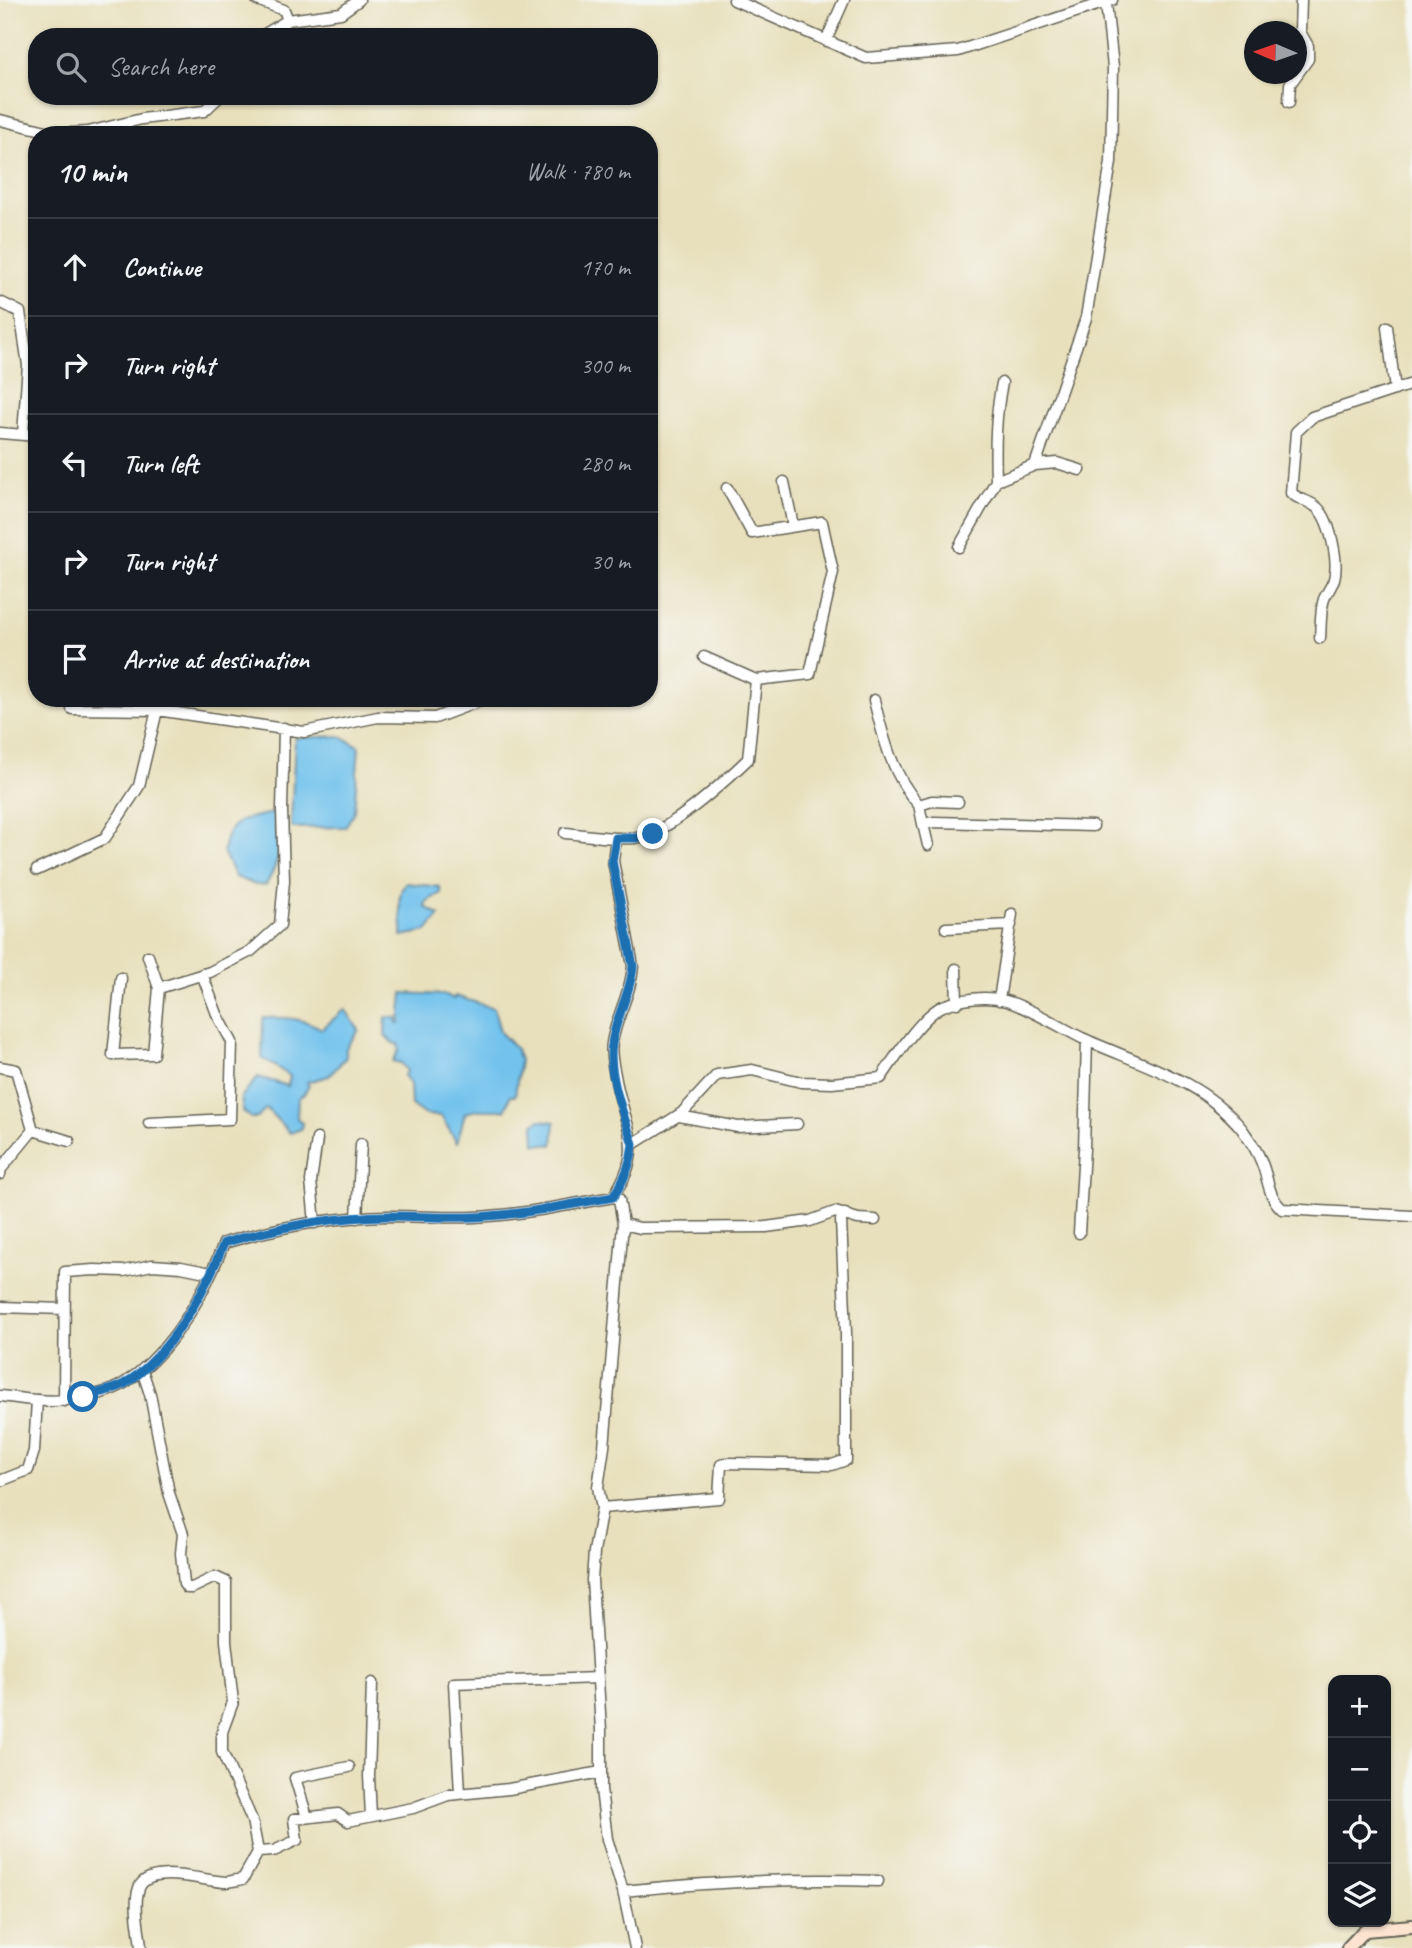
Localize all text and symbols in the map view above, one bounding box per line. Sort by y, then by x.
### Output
north arrow [1244,21,1307,84]
search box [28,28,658,105]
icon: search [52,48,90,86]
text: Search here [108,50,214,83]
text: 10 min [56,153,127,191]
text: Walk · 780 m [526,157,630,186]
icon: ahead [56,248,94,286]
text: Continue [123,251,201,284]
text: 170 m [581,253,630,282]
icon: right [56,346,94,384]
text: Turn right [123,349,214,382]
text: 300 m [581,351,630,380]
icon: left [56,444,94,482]
text: Turn left [123,447,198,480]
text: 280 m [581,449,630,478]
icon: right [56,542,94,580]
text: Turn right [123,545,214,578]
text: 30 m [591,547,630,576]
icon: arrive [56,640,94,678]
text: Arrive at destination [123,643,309,676]
route end [637,818,668,849]
route start [67,1381,98,1412]
map controls [1328,1675,1391,1927]
button: + [1328,1675,1391,1738]
button: − [1328,1738,1391,1801]
button: locate [1328,1801,1391,1864]
button: layers [1328,1864,1391,1927]

